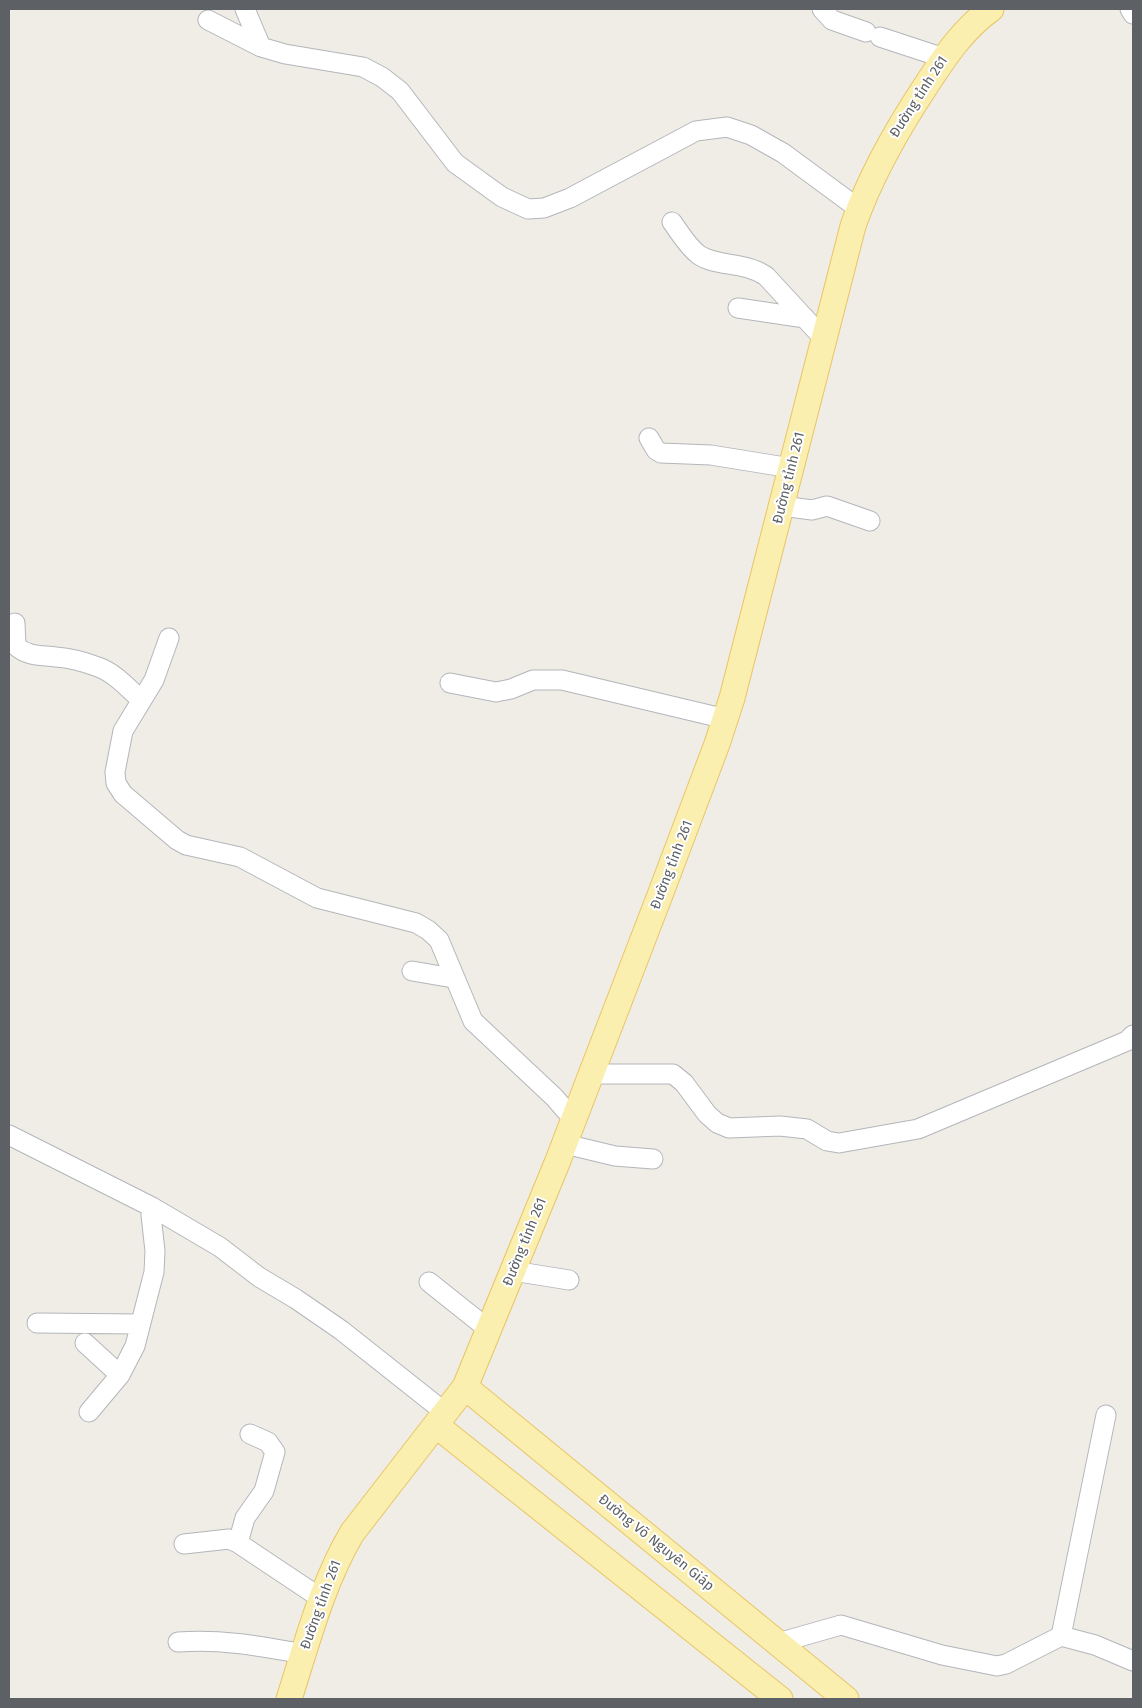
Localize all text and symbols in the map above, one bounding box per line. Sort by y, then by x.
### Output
street label: Đường tỉnh 261 [886,53,952,141]
street label: Đường tỉnh 261 [770,430,808,526]
street label: Đường tỉnh 261 [647,818,697,912]
street label: Đường tỉnh 261 [500,1195,550,1289]
street label: Đường Võ Nguyên Giáp [595,1491,717,1595]
street label: Đường tỉnh 261 [297,1558,345,1652]

